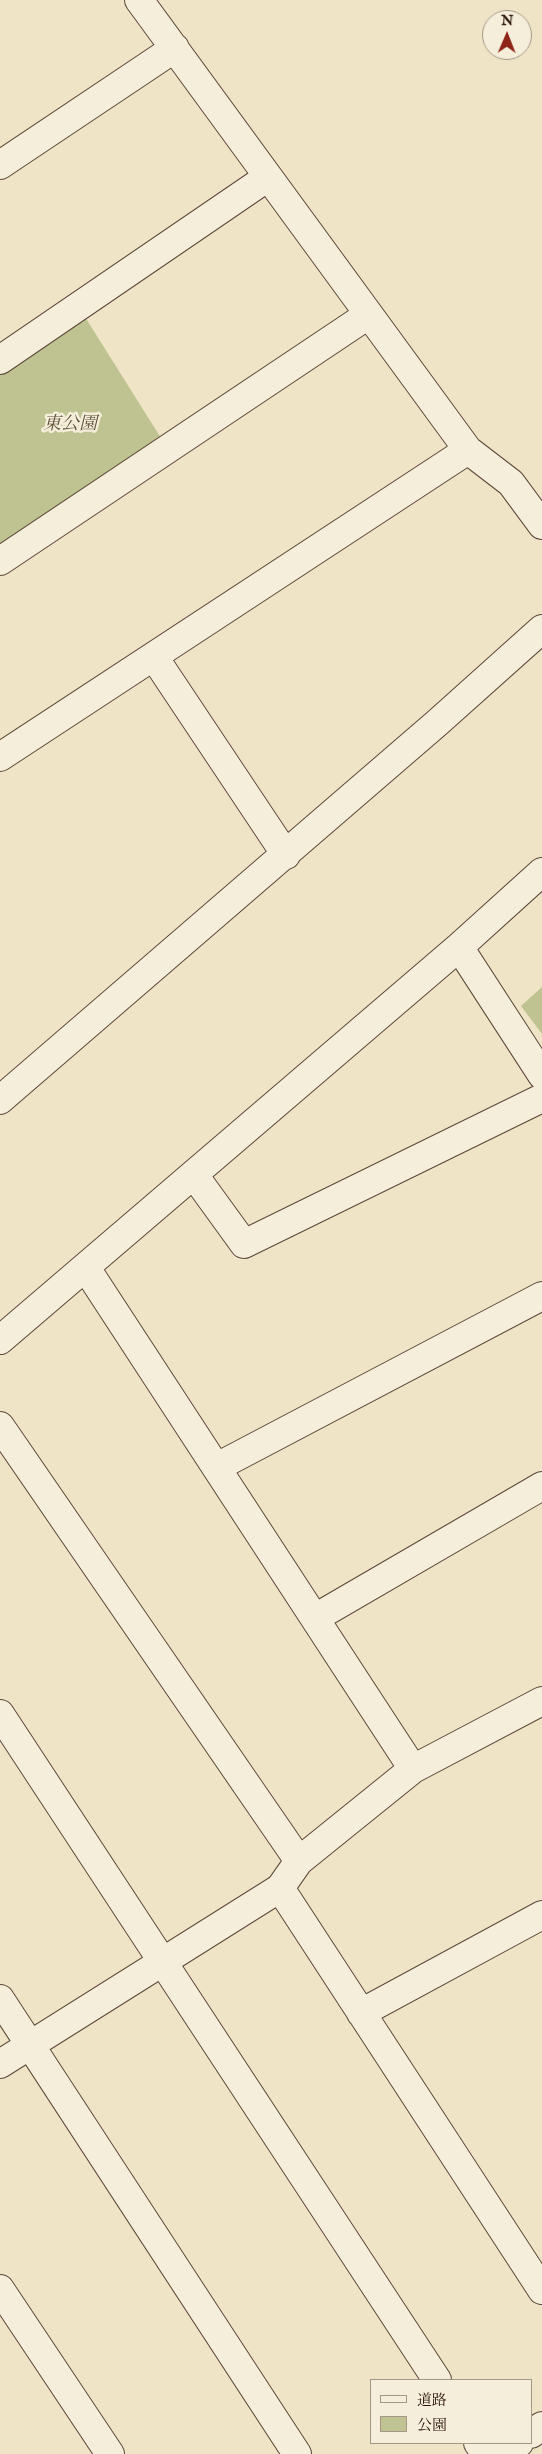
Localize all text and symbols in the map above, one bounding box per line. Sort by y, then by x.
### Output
north arrow [482,10,532,60]
text: N [501,12,513,30]
park label: 東公園 [43,414,97,436]
legend [370,2379,532,2444]
text: 道路 [417,2391,447,2410]
text: 公園 [417,2416,447,2435]

